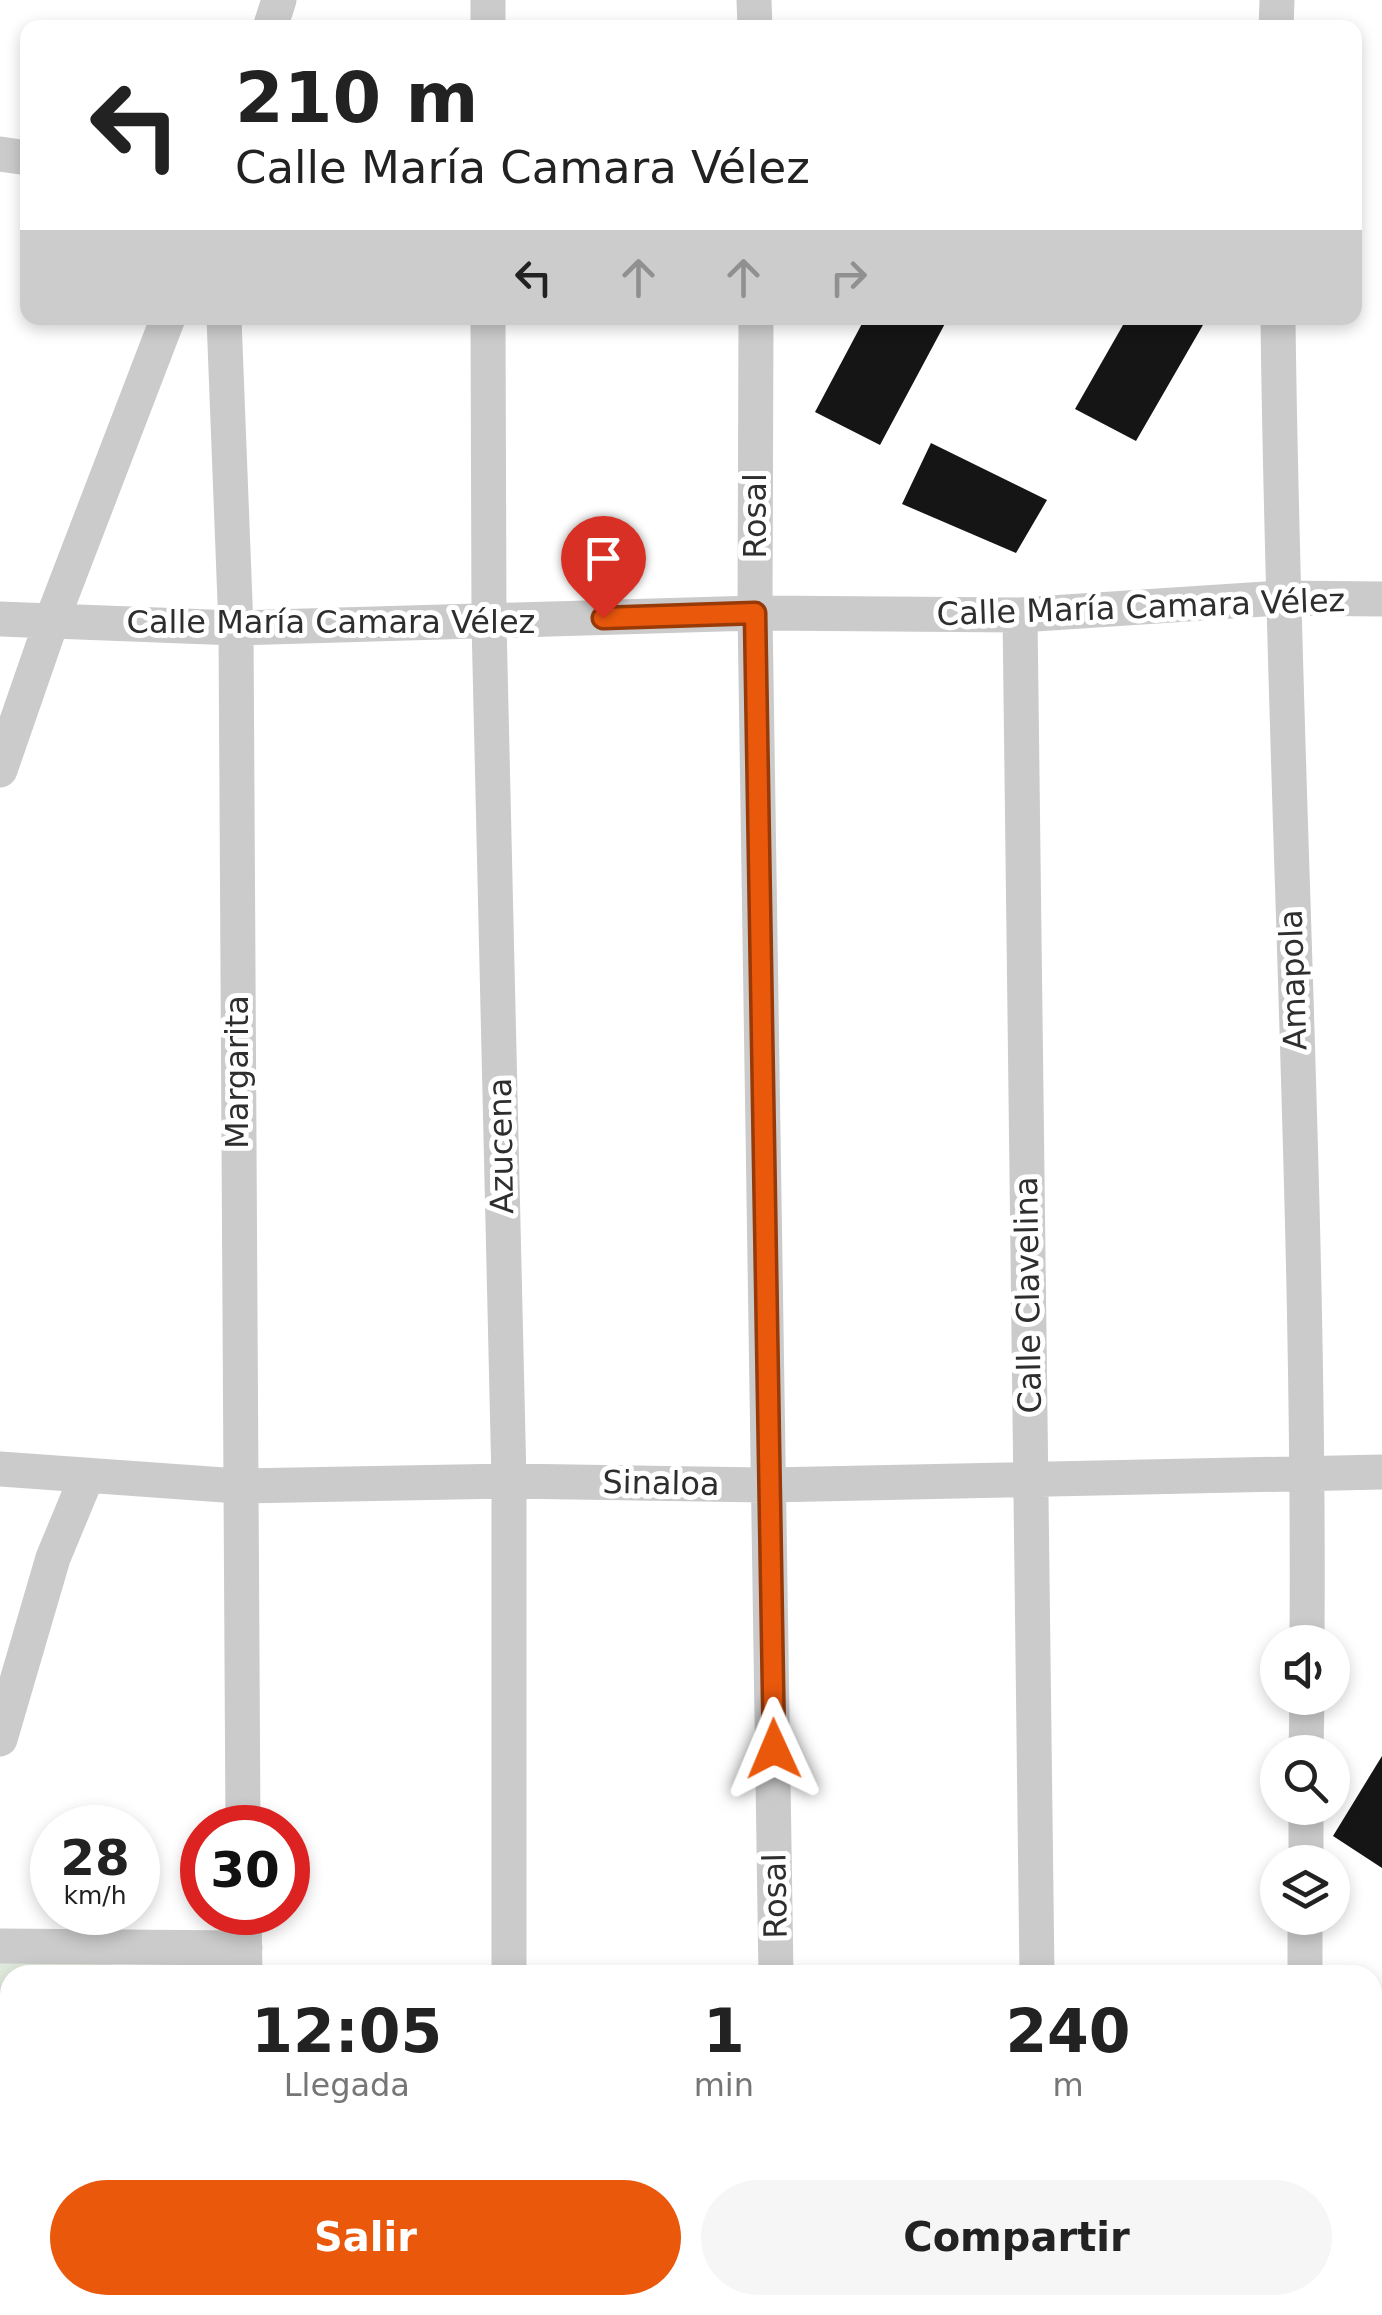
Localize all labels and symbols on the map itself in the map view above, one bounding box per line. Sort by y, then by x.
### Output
street label: Rosal [736,473,774,559]
pin [561,516,646,619]
street label: Calle María Camara Vélez [936,581,1346,633]
street label: Calle María Camara Vélez [127,603,535,641]
street label: Amapola [1272,909,1314,1051]
street label: Margarita [218,995,256,1149]
street label: Azucena [481,1078,521,1214]
street label: Calle Clavelina [1007,1176,1049,1414]
street label: Sinaloa [602,1463,720,1503]
position arrow [722,1697,826,1801]
speed limit sign: 30 [180,1805,310,1935]
street label: Rosal [755,1853,795,1939]

